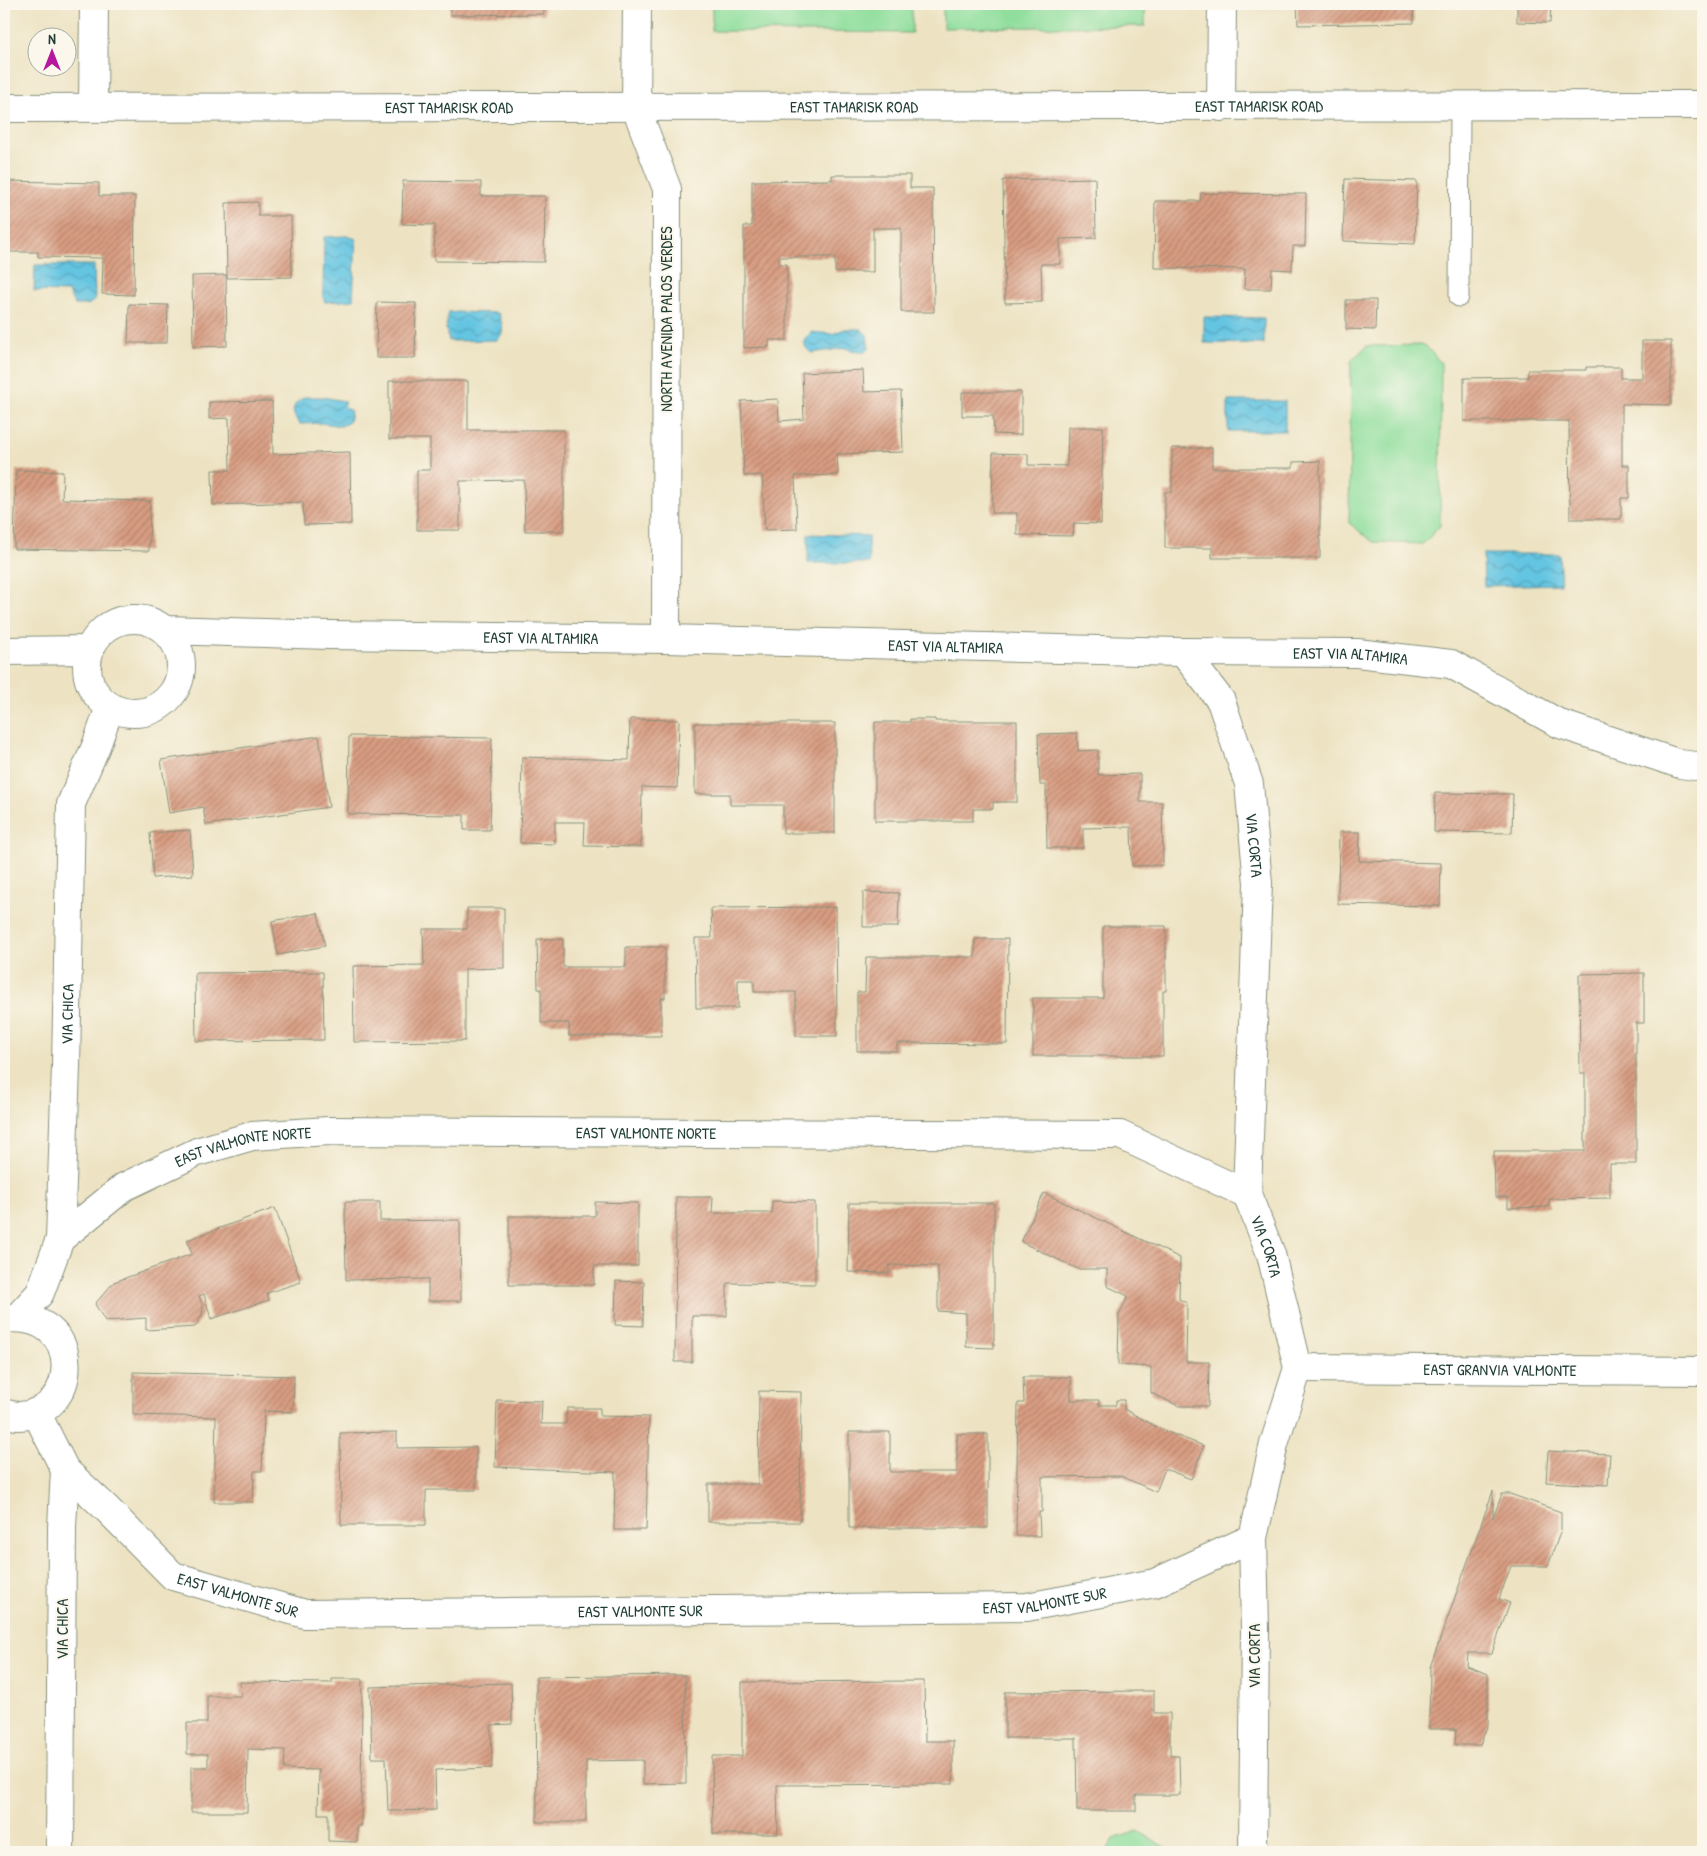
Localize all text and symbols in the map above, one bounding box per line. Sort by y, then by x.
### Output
north arrow [28,28,78,78]
text: N [48,29,56,48]
street label: EAST TAMARISK ROAD [790,95,918,118]
street label: EAST TAMARISK ROAD [1195,95,1323,117]
street label: EAST TAMARISK ROAD [385,96,513,118]
street label: NORTH AVENIDA PALOS VERDES [655,226,677,412]
street label: EAST VIA ALTAMIRA [483,626,599,649]
street label: EAST VIA ALTAMIRA [888,634,1004,659]
street label: EAST VIA ALTAMIRA [1293,642,1409,670]
street label: VIA CORTA [1241,812,1268,878]
street label: VIA CHICA [55,983,79,1045]
street label: EAST VALMONTE NORTE [171,1121,312,1172]
street label: EAST VALMONTE NORTE [576,1121,717,1144]
street label: VIA CORTA [1246,1212,1287,1280]
street label: EAST GRANVIA VALMONTE [1423,1358,1577,1381]
street label: EAST VALMONTE SUR [175,1567,301,1623]
street label: EAST VALMONTE SUR [983,1581,1108,1618]
street label: VIA CHICA [51,1598,73,1659]
street label: EAST VALMONTE SUR [578,1599,703,1622]
street label: VIA CORTA [1243,1624,1265,1688]

